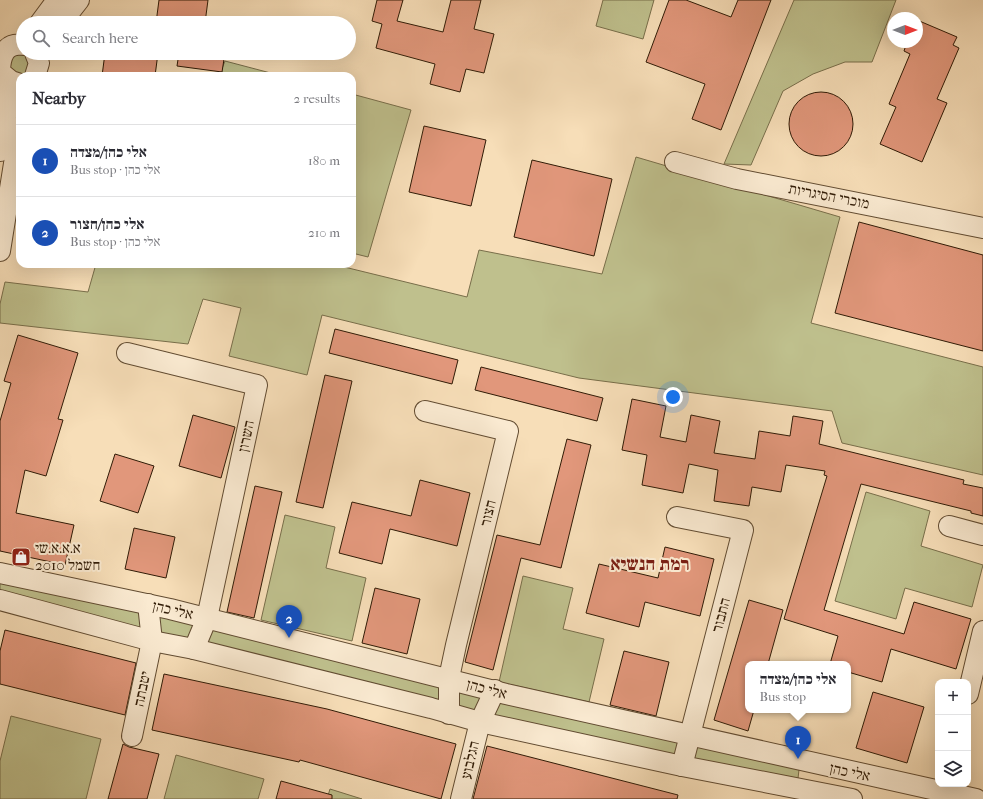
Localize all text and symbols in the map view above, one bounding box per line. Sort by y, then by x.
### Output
north arrow [887,12,923,48]
search box [16,16,356,60]
icon: search [30,27,52,49]
text: Search here [62,29,138,47]
text: Nearby [32,88,86,108]
text: 2 results [294,91,340,106]
text: אלי כהן/מצדה [70,143,147,161]
text: 1 [43,153,47,168]
text: 180 m [308,153,340,168]
text: Bus stop · אלי כהן [70,162,160,177]
street label: מוכרי הסיגריות [787,179,871,213]
text: אלי כהן/חצור [70,215,144,233]
text: 2 [42,225,48,240]
text: 210 m [308,225,340,240]
text: Bus stop · אלי כהן [70,234,160,249]
your location [663,387,683,407]
street label: השרון [234,419,258,453]
street label: חצור [476,498,500,528]
place label: א.א.א.שי חשמל 2010 [35,539,100,574]
shop icon: א.א.א.שי חשמל 2010 [10,546,32,568]
district label: רמת הנשיא [610,553,690,575]
street label: התבור [708,596,734,634]
street label: אלי כהן [151,597,195,623]
pin: 2 [276,605,302,638]
popup [745,661,851,713]
street label: יטבתה [129,670,155,708]
text: אלי כהן/מצדה [760,670,836,688]
street label: אלי כהן [465,675,509,703]
map controls [935,679,971,787]
button: + [935,679,971,715]
text: Bus stop [760,689,806,704]
button: − [935,715,971,751]
pin: 1 [785,726,811,759]
street label: הגלבוע [457,739,483,781]
button: layers [935,751,971,787]
street label: אלי כהן [828,759,872,785]

